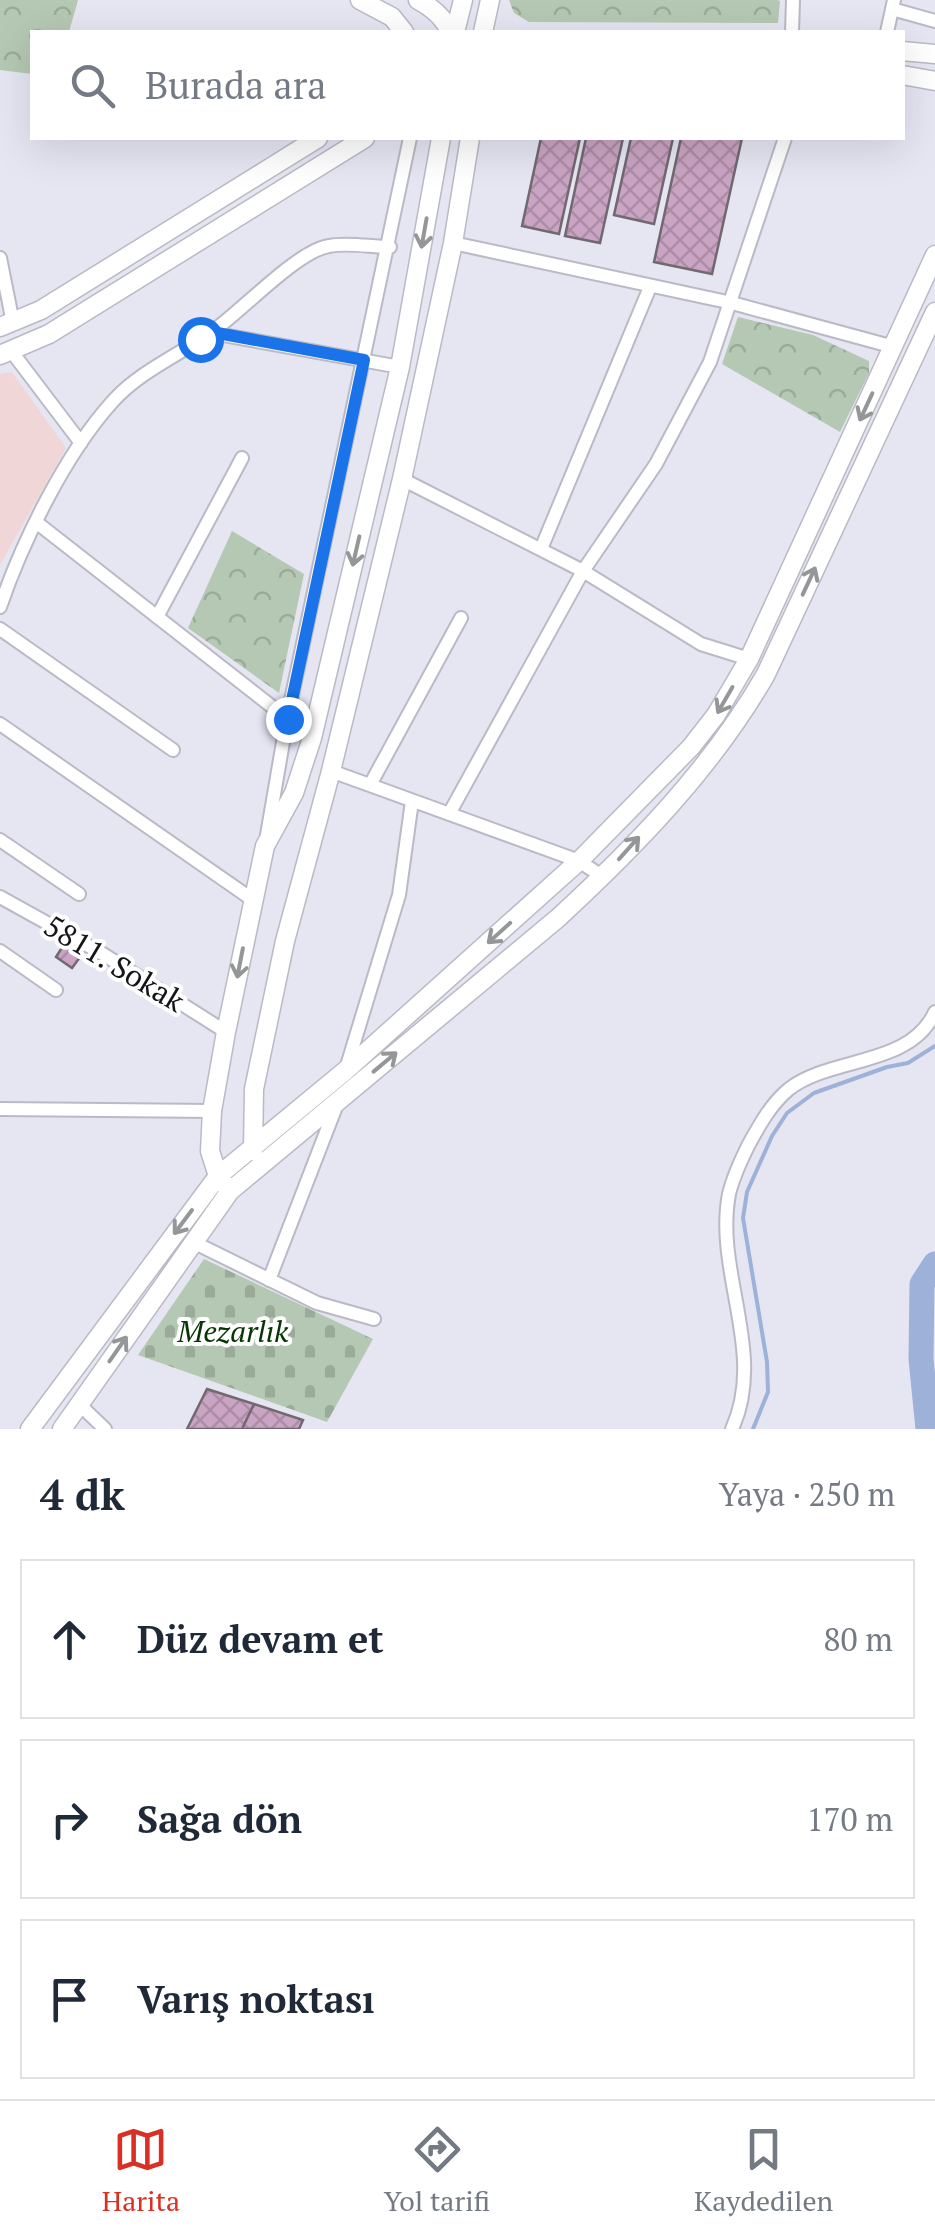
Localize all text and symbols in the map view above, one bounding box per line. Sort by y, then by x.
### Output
search box [30,30,905,140]
icon: search [65,58,120,113]
text: Burada ara [145,60,326,110]
one-way arrow [414,217,433,249]
route start [178,317,224,363]
one-way arrow [855,391,874,421]
one-way arrow [346,534,364,566]
one-way arrow [801,567,820,597]
one-way arrow [715,685,735,714]
route end [266,697,312,743]
one-way arrow [617,836,640,861]
street label: 5811. Sokak [37,906,193,1021]
one-way arrow [487,921,512,944]
one-way arrow [230,946,249,978]
one-way arrow [371,1051,397,1073]
one-way arrow [173,1208,194,1235]
park label: Mezarlık [176,1311,289,1351]
one-way arrow [107,1336,128,1363]
text: 4 dk [40,1466,125,1522]
text: Yaya · 250 m [719,1473,895,1515]
icon: ahead [42,1612,97,1667]
text: Düz devam et [137,1614,384,1664]
text: 80 m [823,1618,893,1660]
icon: right [42,1792,97,1847]
text: Sağa dön [137,1794,302,1844]
text: 170 m [806,1798,893,1840]
icon: arrive [42,1972,97,2027]
text: Varış noktası [137,1974,375,2024]
tab: Harita [102,2122,180,2219]
tab: Yol tarifi [384,2122,490,2219]
tab: Kaydedilen [694,2122,833,2219]

